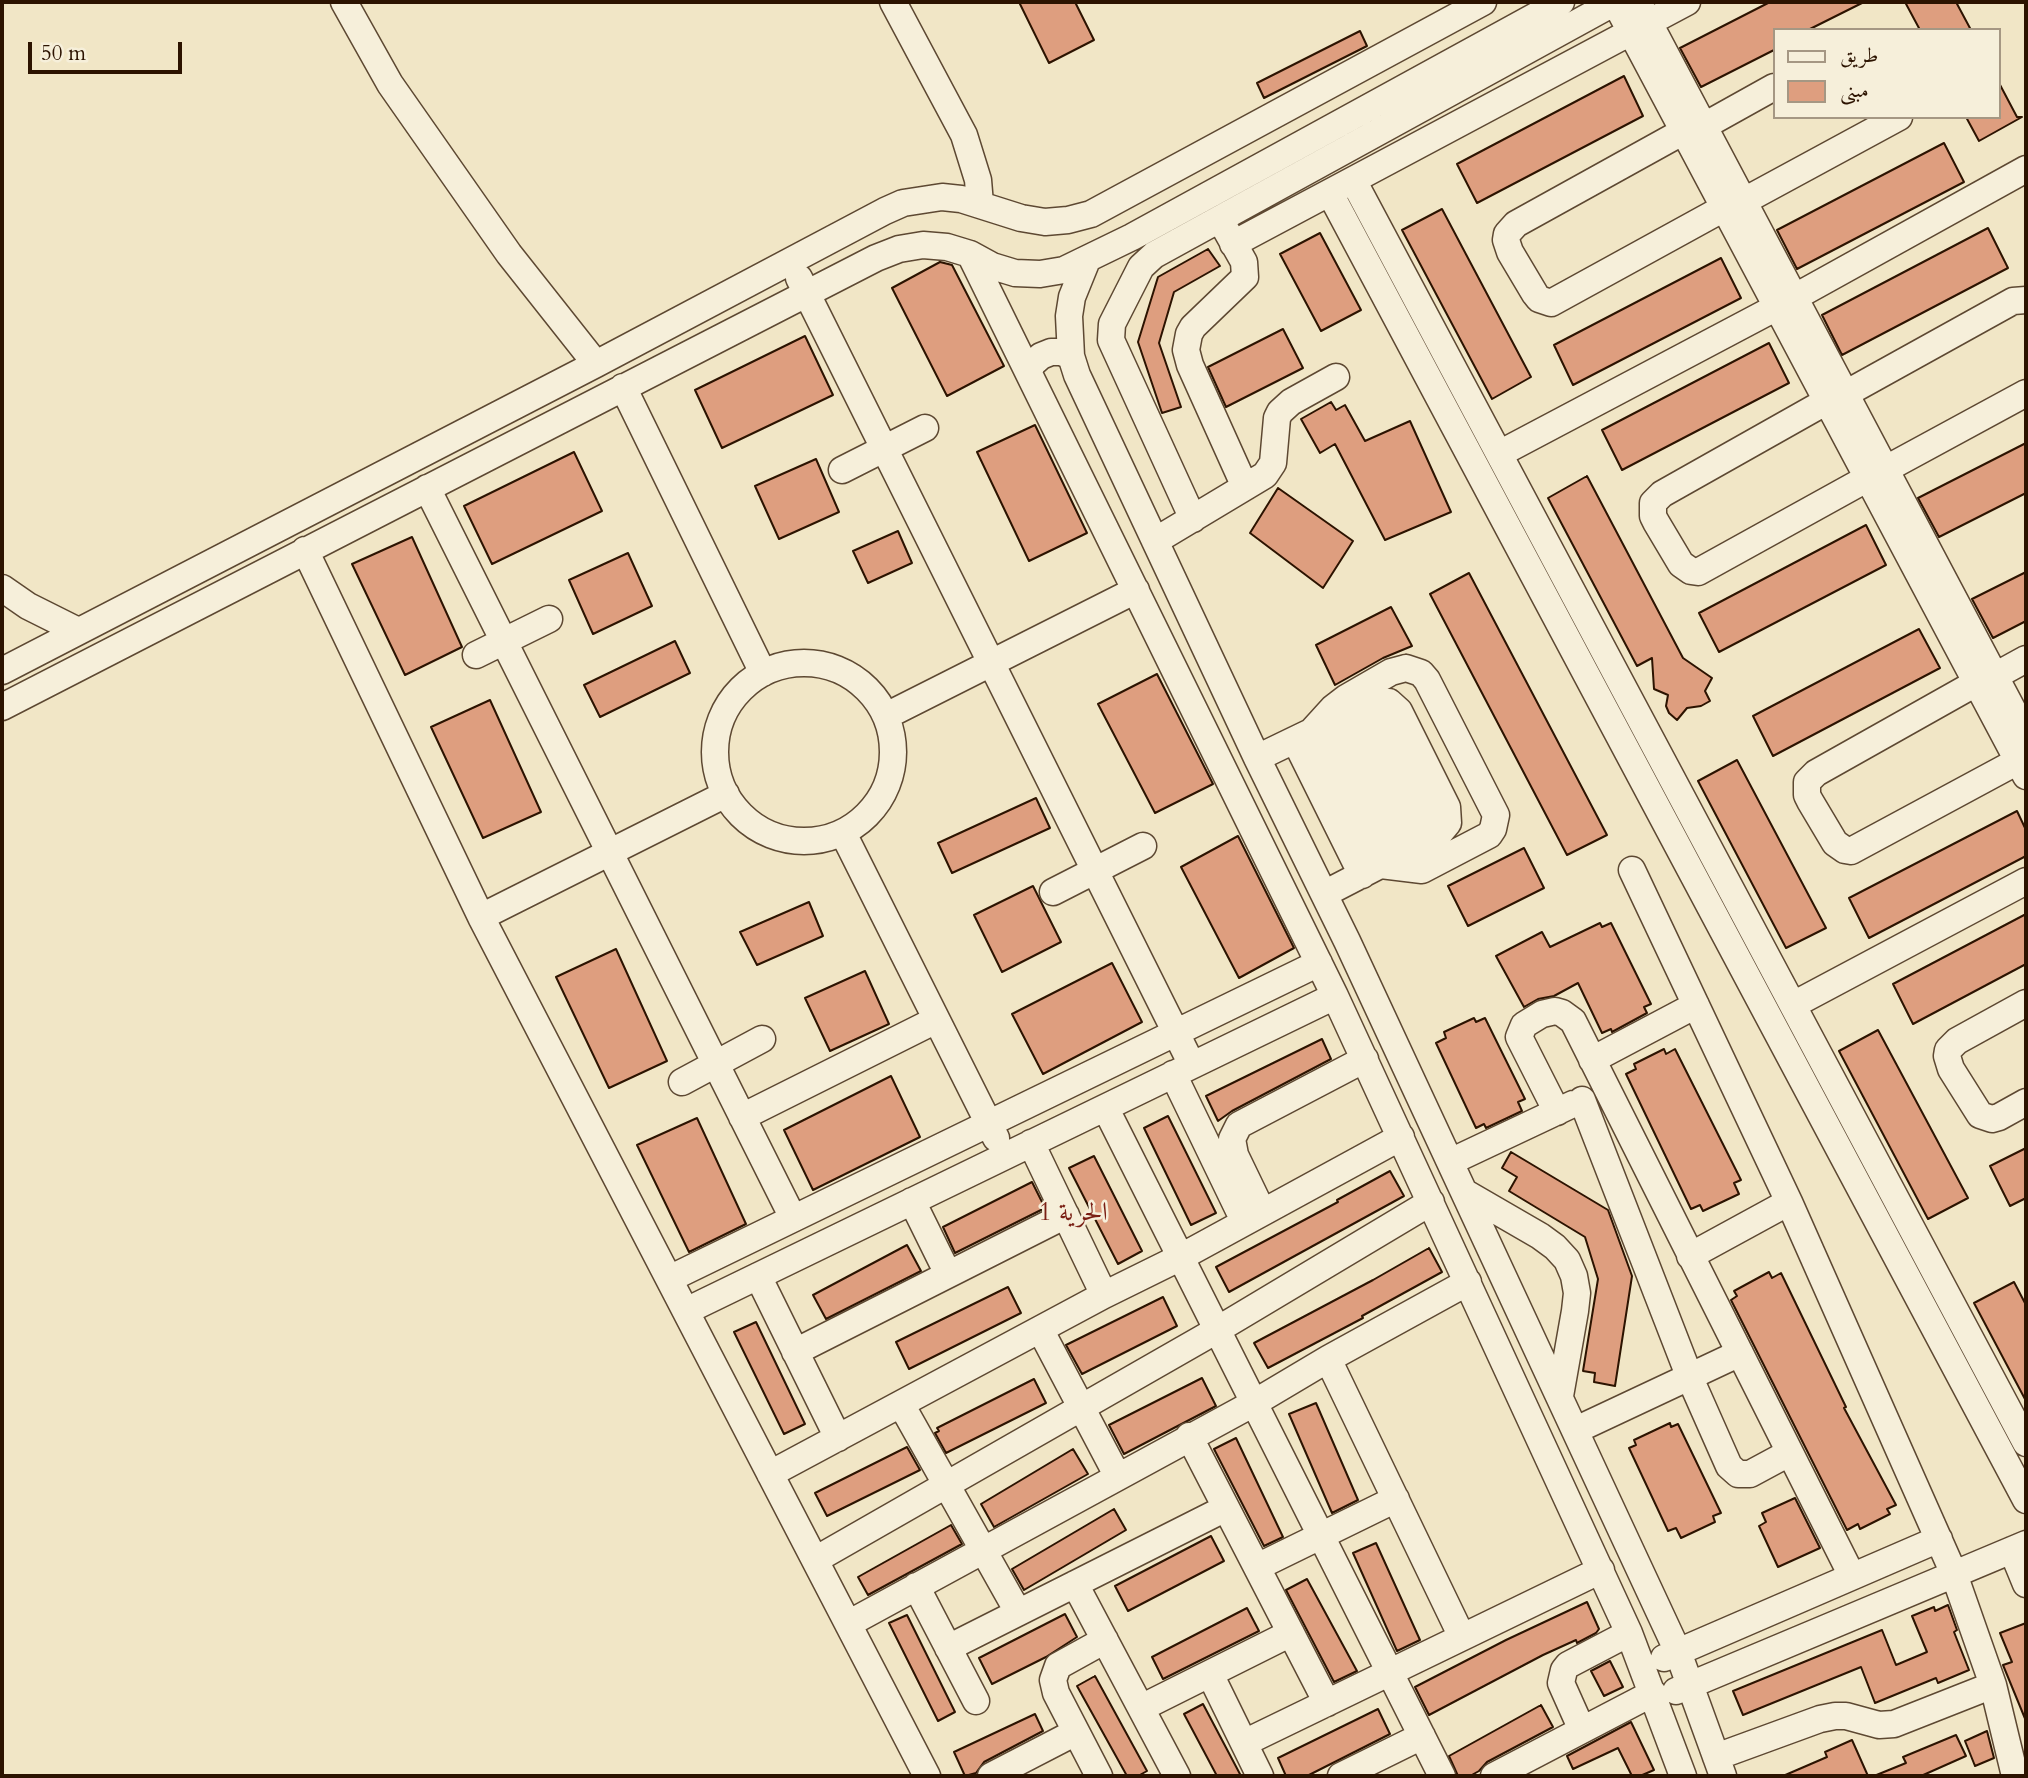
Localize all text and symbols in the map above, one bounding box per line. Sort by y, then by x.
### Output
scale bar [32,28,186,72]
legend [1772,28,2000,119]
text: 50 m [41,39,86,68]
text: طريق [1840,41,1878,70]
text: مبنى [1840,76,1869,105]
district label: الحرية 1 [1038,1198,1108,1230]

